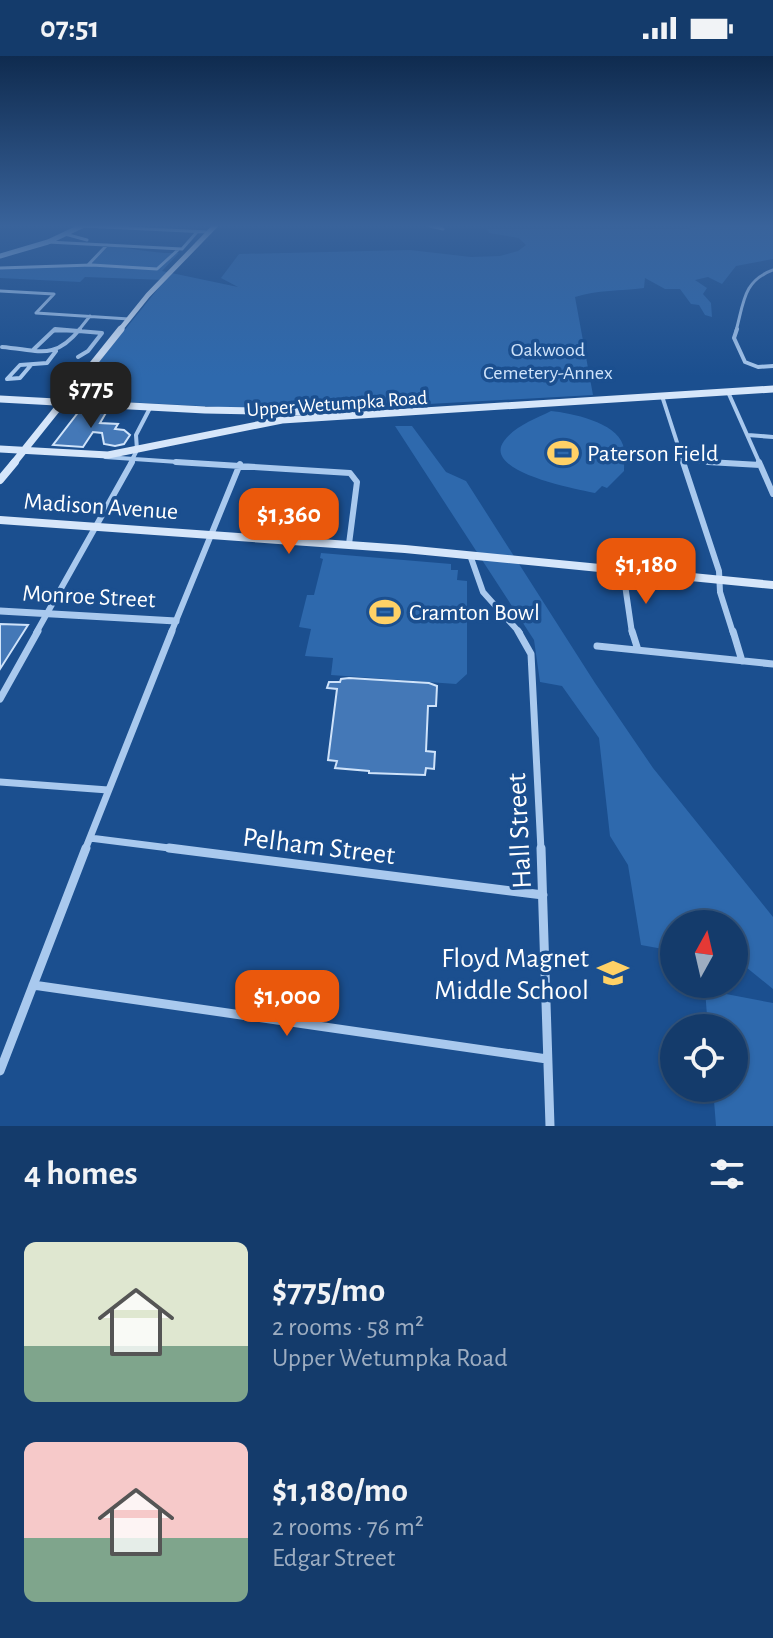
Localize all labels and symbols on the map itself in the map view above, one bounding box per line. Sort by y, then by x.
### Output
park label: Oakwood Cemetery-Annex [483,340,613,383]
pin: $775 [44,362,138,430]
street label: Upper Wetumpka Road [246,388,428,420]
sports icon: Paterson Field [546,436,580,470]
place label: Paterson Field [587,442,719,466]
pin: $1,360 [224,488,354,556]
street label: Madison Avenue [23,490,179,524]
pin: $1,180 [581,538,711,606]
street label: Monroe Street [22,582,156,612]
sports icon: Cramton Bowl [368,595,402,629]
place label: Cramton Bowl [409,601,540,625]
street label: Hall Street [503,772,537,890]
street label: Pelham Street [241,824,397,870]
north arrow [660,910,748,998]
place label: Floyd Magnet Middle School [434,945,589,1005]
school or university icon: Floyd Magnet Middle School [596,956,630,990]
pin: $1,000 [222,970,352,1038]

